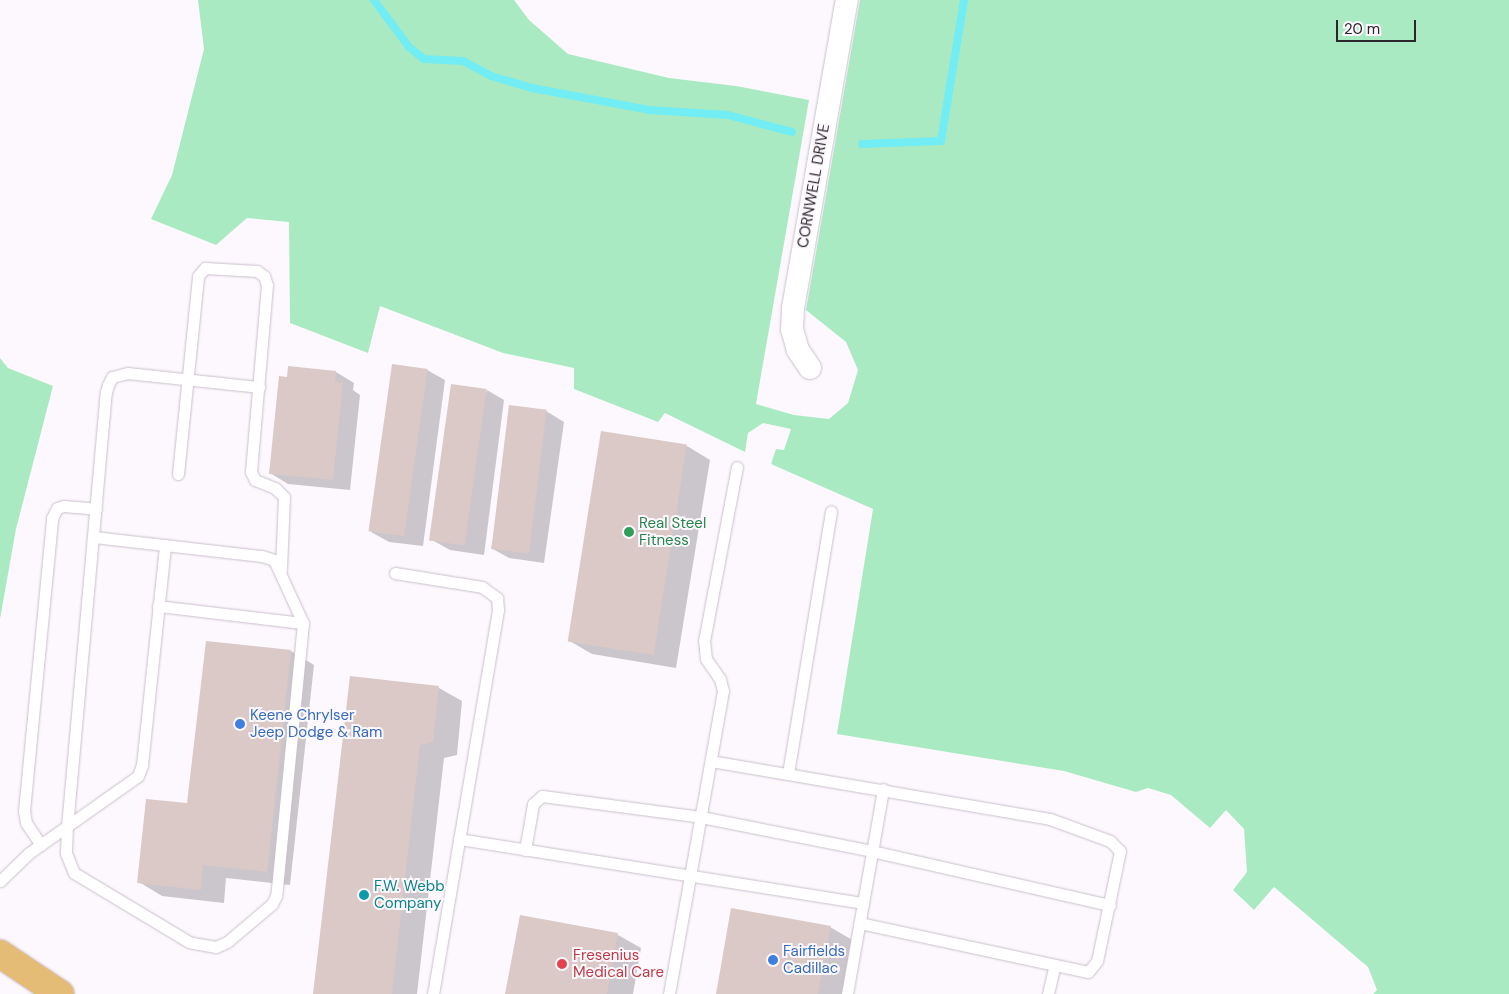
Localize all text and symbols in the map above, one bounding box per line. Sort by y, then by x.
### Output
scale bar [1339,10,1419,42]
text: 20 m [1344,19,1380,39]
street label: CORNWELL DRIVE [794,123,834,249]
place label: Real Steel Fitness [639,514,706,549]
marker: Real Steel Fitness [623,526,635,538]
place label: Keene Chrylser Jeep Dodge & Ram [250,706,382,741]
marker: Keene Chrylser Jeep Dodge & Ram [234,718,246,730]
place label: F.W. Webb Company [374,877,445,912]
marker: F.W. Webb Company [358,889,370,901]
place label: Fairfields Cadillac [783,942,845,977]
place label: Fresenius Medical Care [573,946,664,981]
marker: Fairfields Cadillac [767,954,779,966]
marker: Fresenius Medical Care [555,957,569,971]

